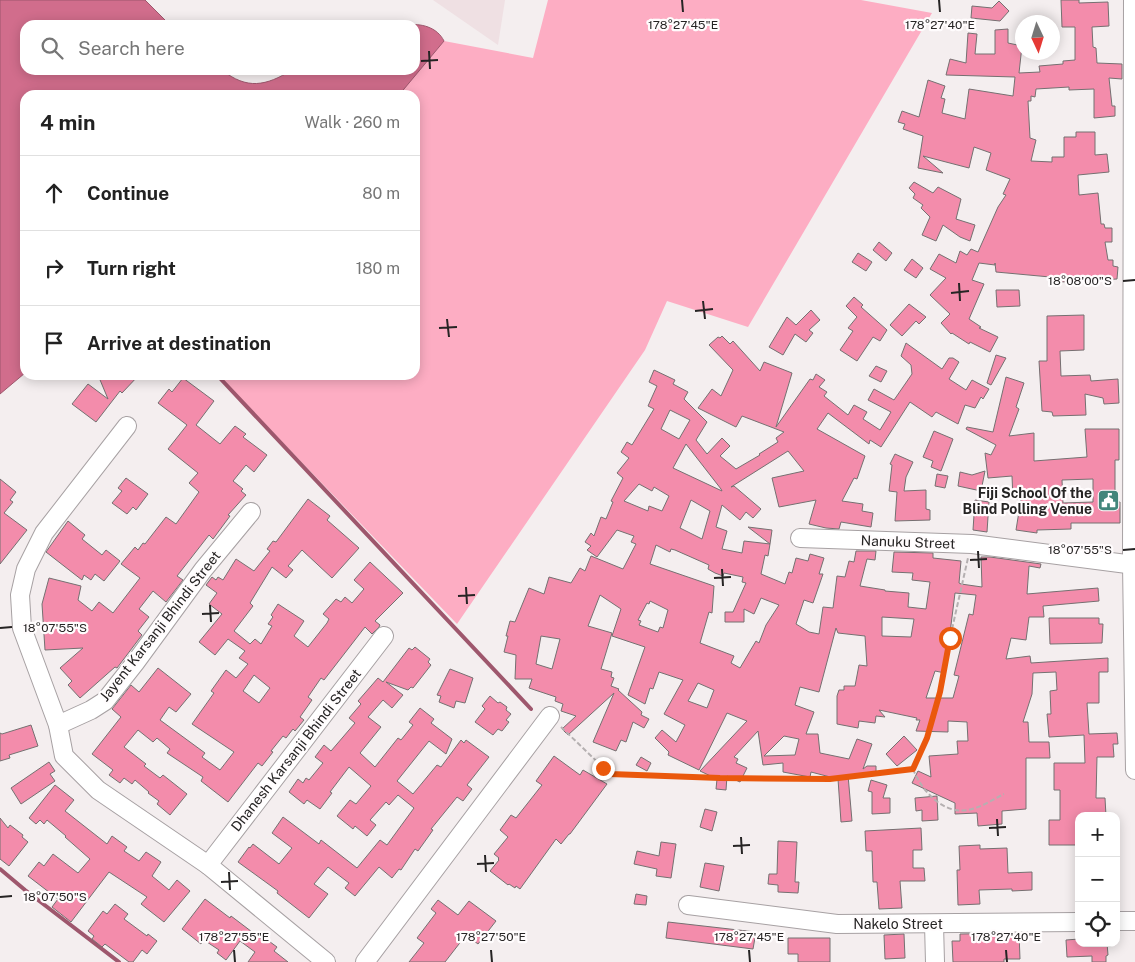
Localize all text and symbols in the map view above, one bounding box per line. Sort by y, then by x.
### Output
north arrow [1015,15,1060,60]
text: 178°27'45"E [648,18,718,32]
text: 178°27'40"E [905,18,975,32]
search box [20,20,420,75]
icon: search [38,34,66,62]
text: Search here [78,37,185,59]
text: 4 min [40,110,95,135]
text: Walk · 260 m [305,113,400,132]
icon: ahead [40,179,68,207]
text: Continue [87,182,169,204]
text: 80 m [362,184,400,203]
icon: right [40,254,68,282]
text: Turn right [87,257,176,279]
text: 180 m [356,259,400,278]
text: 18°08'00"S [1048,274,1112,288]
icon: arrive [40,329,68,357]
text: Arrive at destination [87,332,271,354]
place label: Fiji School Of the Blind Polling Venue [963,485,1092,517]
public building icon: Fiji School Of the Blind Polling Venue [1096,489,1120,513]
street label: Nanuku Street [860,532,956,552]
text: 18°07'55"S [1048,543,1112,557]
street label: Jayent Karsanji Bhindi Street [96,548,224,704]
text: 18°07'55"S [23,621,87,635]
route start [939,627,962,650]
street label: Dhanesh Karsanji Bhindi Street [228,666,364,834]
route end [592,757,615,780]
map controls [1075,812,1120,947]
button: + [1075,812,1120,857]
button: − [1075,857,1120,902]
text: 18°07'50"S [23,890,87,904]
button: locate [1075,902,1120,947]
street label: Nakelo Street [853,916,943,932]
text: 178°27'55"E [199,930,269,944]
text: 178°27'50"E [456,930,526,944]
text: 178°27'45"E [714,930,784,944]
text: 178°27'40"E [971,930,1041,944]

